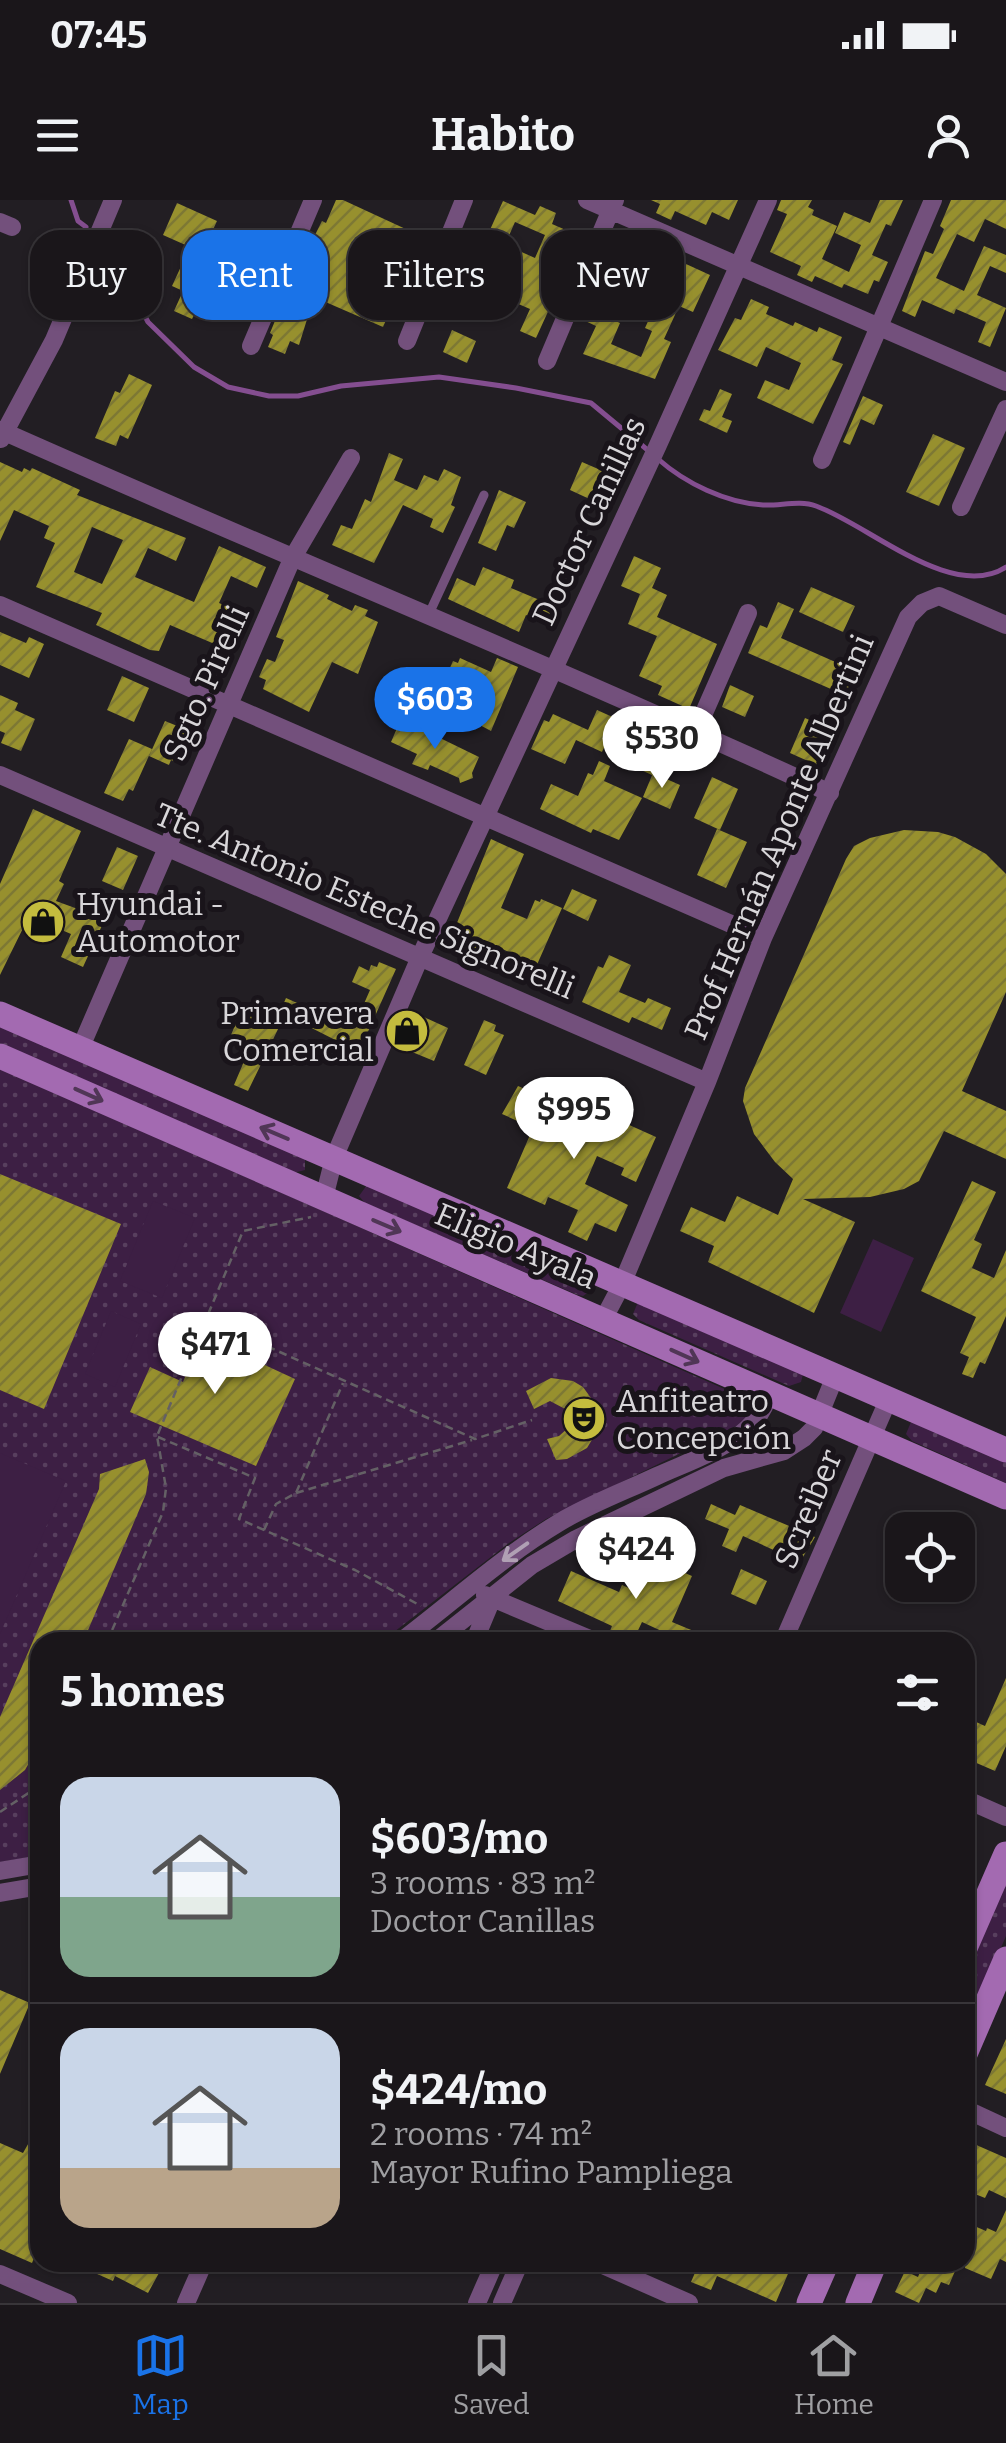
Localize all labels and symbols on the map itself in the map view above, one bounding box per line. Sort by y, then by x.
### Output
street label: Doctor Canillas [524,411,654,631]
street label: Sgto. Pirelli [155,600,257,766]
street label: Prof Hernán Aponte Albertini [676,629,882,1045]
pin: $603 [376,667,494,752]
pin: $530 [603,706,721,791]
street label: Tte. Antonio Esteche Signorelli [149,795,581,1007]
place label: Hyundai - Automotor [76,885,240,960]
shop icon: Hyundai - Automotor [20,899,66,945]
place label: Primavera Comercial [220,994,374,1069]
shop icon: Primavera Comercial [384,1008,430,1054]
pin: $995 [515,1077,633,1162]
one-way arrow [73,1087,104,1105]
one-way arrow [259,1123,290,1141]
street label: Eligio Ayala [430,1195,602,1297]
one-way arrow [371,1218,402,1236]
pin: $471 [156,1312,274,1397]
one-way arrow [669,1348,700,1366]
place label: Anfiteatro Concepción [616,1382,791,1457]
theatre icon: Anfiteatro Concepción [561,1396,607,1442]
street label: Screiber [766,1444,850,1574]
pin: $424 [577,1517,695,1602]
one-way arrow [502,1541,530,1562]

